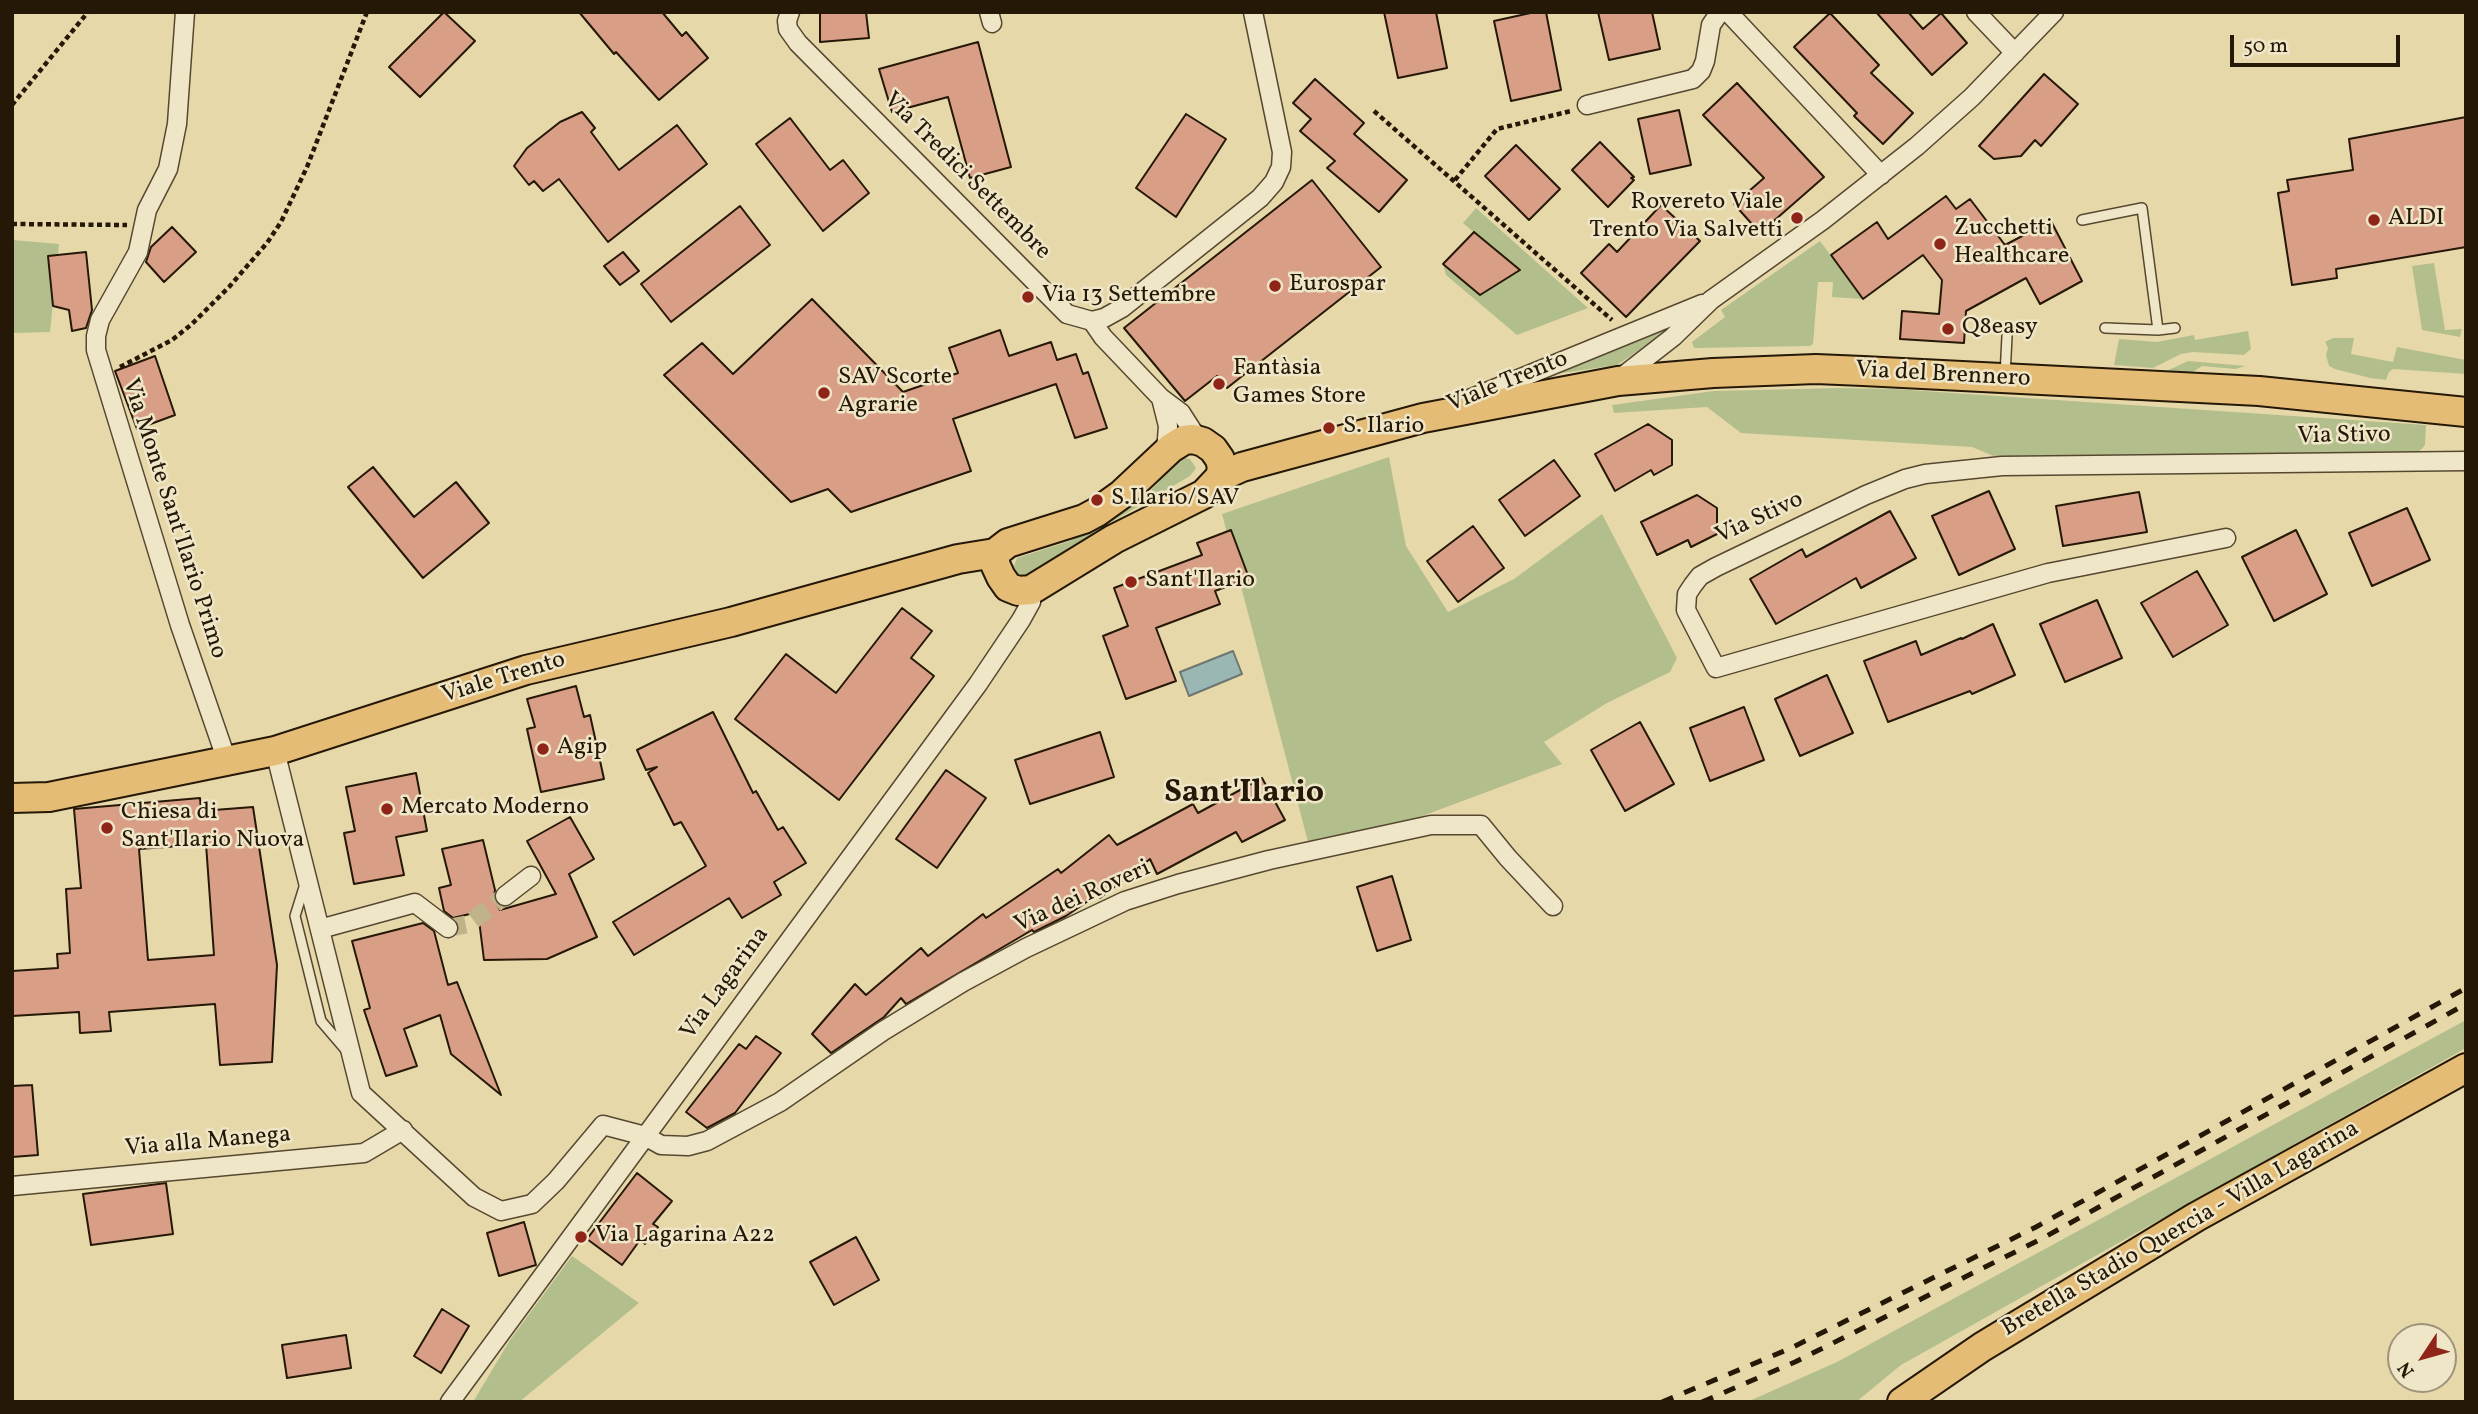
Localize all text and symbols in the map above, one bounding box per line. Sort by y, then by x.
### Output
scale bar [2233,21,2403,65]
text: 50 m [2243,32,2288,61]
street label: Via Tredici Settembre [876,87,1056,267]
place label: Rovereto Viale Trento Via Salvetti [1589,190,1783,246]
place label: ALDI [2388,206,2444,234]
marker: Rovereto Viale Trento Via Salvetti [1789,210,1805,226]
marker: ALDI [2366,212,2382,228]
place label: Zucchetti Healthcare [1954,216,2069,272]
marker: Zucchetti Healthcare [1932,236,1948,252]
place label: Eurospar [1289,272,1386,300]
marker: Eurospar [1267,278,1283,294]
place label: Via 13 Settembre [1042,283,1216,311]
marker: Via 13 Settembre [1020,289,1036,305]
place label: Q8easy [1962,315,2038,343]
marker: Q8easy [1940,321,1956,337]
street label: Viale Trento [1443,346,1573,420]
place label: Fantàsia Games Store [1233,356,1366,412]
street label: Via del Brennero [1855,357,2031,395]
place label: SAV Scorte Agrarie [838,365,952,421]
street label: Via Monte Sant'Ilario Primo [114,375,232,663]
marker: Fantàsia Games Store [1211,376,1227,392]
marker: SAV Scorte Agrarie [816,385,832,401]
place label: S. Ilario [1343,414,1424,442]
marker: S. Ilario [1321,420,1337,436]
street label: Via Stivo [2297,422,2391,452]
place label: S.Ilario/SAV [1111,486,1239,514]
street label: Via Stivo [1712,486,1808,552]
marker: S.Ilario/SAV [1089,492,1105,508]
place label: Sant'Ilario [1145,568,1255,596]
marker: Sant'Ilario [1123,574,1139,590]
street label: Viale Trento [439,647,569,711]
place label: Agip [557,735,607,763]
marker: Agip [535,741,551,757]
district label: Sant'Ilario [1164,776,1324,814]
place label: Mercato Moderno [401,795,589,823]
place label: Chiesa di Sant'Ilario Nuova [121,800,304,856]
marker: Mercato Moderno [379,801,395,817]
marker: Chiesa di Sant'Ilario Nuova [99,820,115,836]
street label: Via dei Roveri [1011,855,1155,941]
street label: Via Lagarina [675,922,777,1046]
street label: Bretella Stadio Quercia - Villa Lagarina [1997,1116,2365,1344]
street label: Via alla Manega [124,1121,292,1165]
place label: Via Lagarina A22 [595,1223,775,1251]
marker: Via Lagarina A22 [573,1229,589,1245]
north arrow [2387,1323,2457,1393]
text: N [2392,1356,2421,1382]

